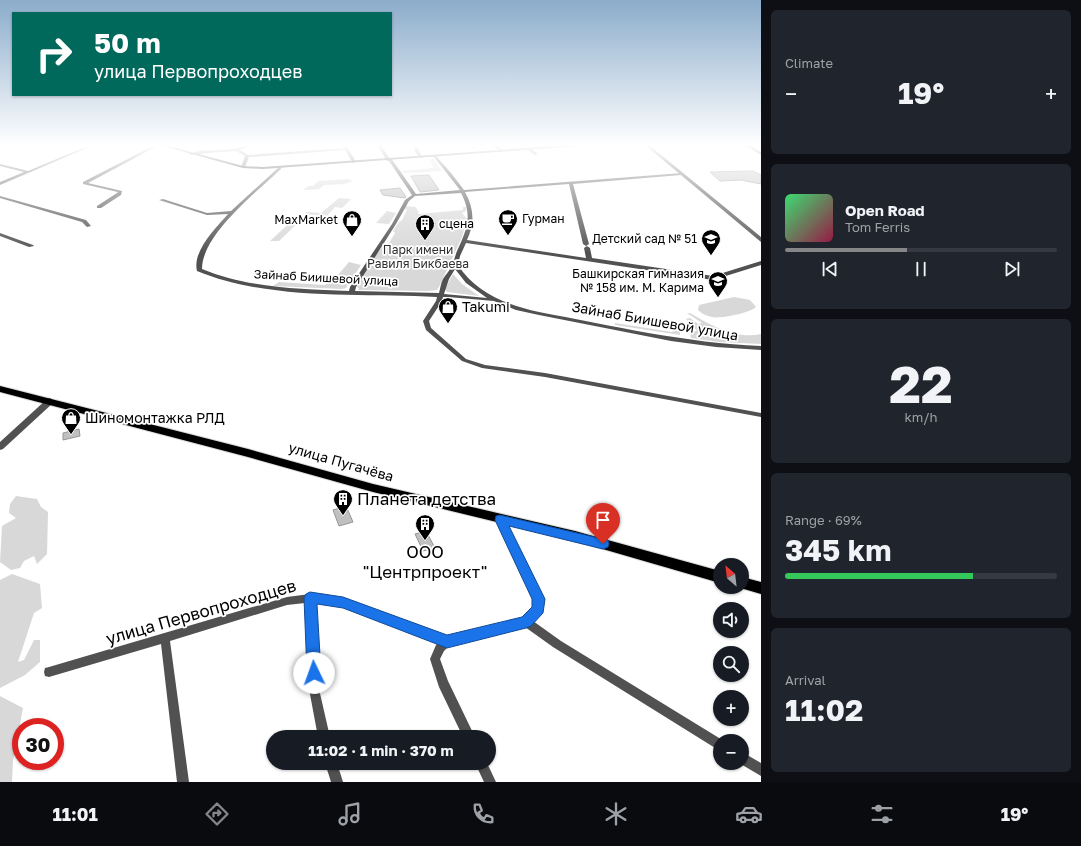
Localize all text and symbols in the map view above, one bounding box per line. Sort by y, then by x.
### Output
text: 50 m [94,26,161,59]
icon: right [28,28,80,80]
text: Climate [785,55,833,71]
text: улица Первопроходцев [94,60,302,82]
text: 19° [898,75,944,111]
text: − [785,80,797,107]
text: + [1045,80,1057,107]
text: Open Road [845,201,925,219]
cafe icon: Гурман [497,208,519,236]
shop icon: MaxMarket [341,209,363,237]
place label: Гурман [522,211,565,226]
place label: MaxMarket [274,212,338,227]
building icon: сцена [414,213,436,241]
place label: сцена [439,216,474,231]
text: Tom Ferris [845,219,910,235]
school or university icon: Детский сад № 51 [700,228,722,256]
place label: Детский сад № 51 [592,231,697,246]
park label: Парк имени Равиля Бикбаева [367,242,469,271]
icon: previous [819,258,841,280]
icon: pause [910,258,932,280]
icon: next [1001,258,1023,280]
street label: Зайнаб Биишевой улица [253,266,399,289]
place label: Башкирская гимназия № 158 им. М. Карима [572,266,704,295]
school or university icon: Башкирская гимназия № 158 им. М. Карима [707,270,729,298]
shop icon: Takumi [437,296,459,324]
street label: Зайнаб Биишевой улица [570,297,740,344]
place label: Takumi [462,298,510,315]
text: 22 [889,352,953,414]
shop icon: Шиномонтажка РЛД [60,407,82,435]
place label: Шиномонтажка РЛД [85,409,225,426]
text: km/h [904,409,938,425]
street label: улица Пугачёва [287,438,396,485]
building icon: Планета детства [332,488,354,516]
place label: Планета детства [357,488,496,509]
pin [586,503,620,544]
icon: arrive [592,509,614,531]
text: Range · 69% [785,512,862,528]
building icon: ООО "Центрпроект" [414,513,436,541]
text: 345 km [785,532,892,568]
place label: ООО "Центрпроект" [363,541,487,582]
north arrow [713,558,749,594]
map controls [713,558,749,770]
street label: улица Первопроходцев [103,574,298,649]
button: sound [713,602,749,638]
button: search [713,646,749,682]
position arrow [293,652,335,694]
text: Arrival [785,672,826,688]
button: + [713,690,749,726]
text: 11:02 [785,692,863,728]
speed limit sign: 30 [12,718,64,770]
button: − [713,734,749,770]
text: 11:02 · 1 min · 370 m [308,741,454,759]
icon: directions [203,800,231,828]
icon: music [336,800,364,828]
icon: phone [469,800,497,828]
icon: climate [602,800,630,828]
icon: car [735,800,763,828]
icon: filters [868,800,896,828]
text: 11:01 [52,803,98,825]
text: 19° [1001,803,1028,825]

